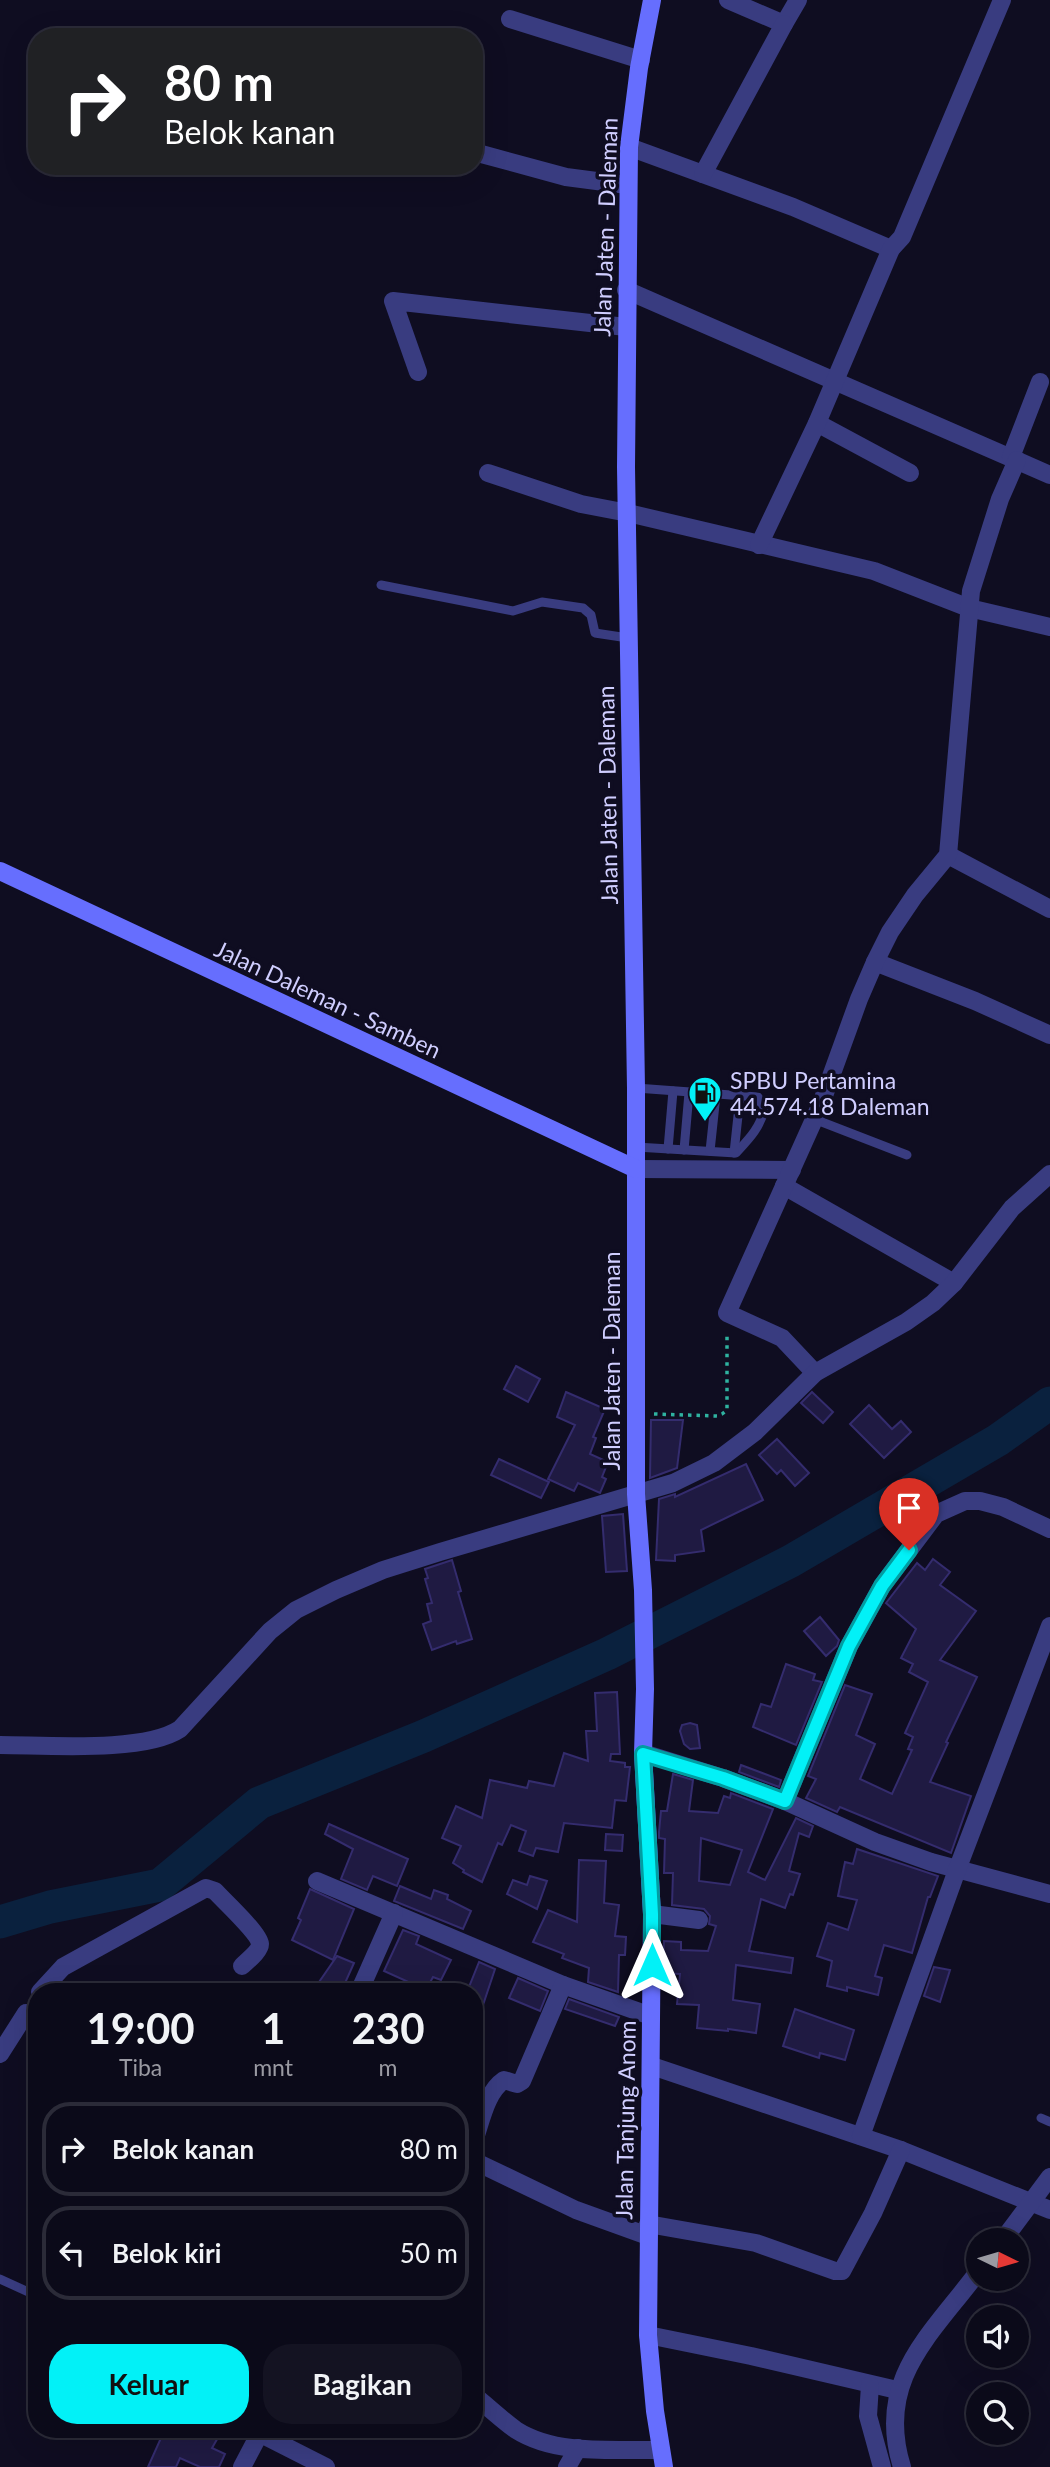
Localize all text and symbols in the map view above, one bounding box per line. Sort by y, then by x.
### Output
text: 80 m [164,53,274,111]
icon: right [49,56,140,147]
text: Belok kanan [164,112,335,151]
street label: Jalan Jaten - Daleman [587,117,623,337]
street label: Jalan Jaten - Daleman [591,685,623,905]
street label: Jalan Daleman - Samben [210,934,446,1064]
place label: SPBU Pertamina 44.574.18 Daleman [730,1066,930,1120]
fuel station icon: SPBU Pertamina 44.574.18 Daleman [686,1074,724,1123]
street label: Jalan Jaten - Daleman [597,1251,625,1471]
pin [879,1478,939,1550]
icon: arrive [890,1489,928,1527]
position arrow [615,1928,689,2002]
text: 19:00 [86,2003,195,2053]
text: 1 [261,2003,285,2053]
text: 230 [351,2003,425,2053]
street label: Jalan Tanjung Anom [609,2020,641,2220]
text: Tiba [119,2053,162,2081]
text: mnt [253,2053,293,2081]
text: m [379,2053,397,2081]
icon: right [53,2130,91,2168]
text: Belok kanan [112,2133,254,2165]
text: 80 m [400,2133,458,2165]
north arrow [966,2228,1029,2291]
map controls [966,2228,1029,2445]
icon: left [53,2234,91,2272]
text: Belok kiri [112,2237,221,2269]
text: 50 m [400,2237,458,2269]
button: sound [966,2305,1029,2368]
button: Keluar [49,2344,249,2424]
button: Bagikan [263,2344,462,2424]
button: search [966,2382,1029,2445]

